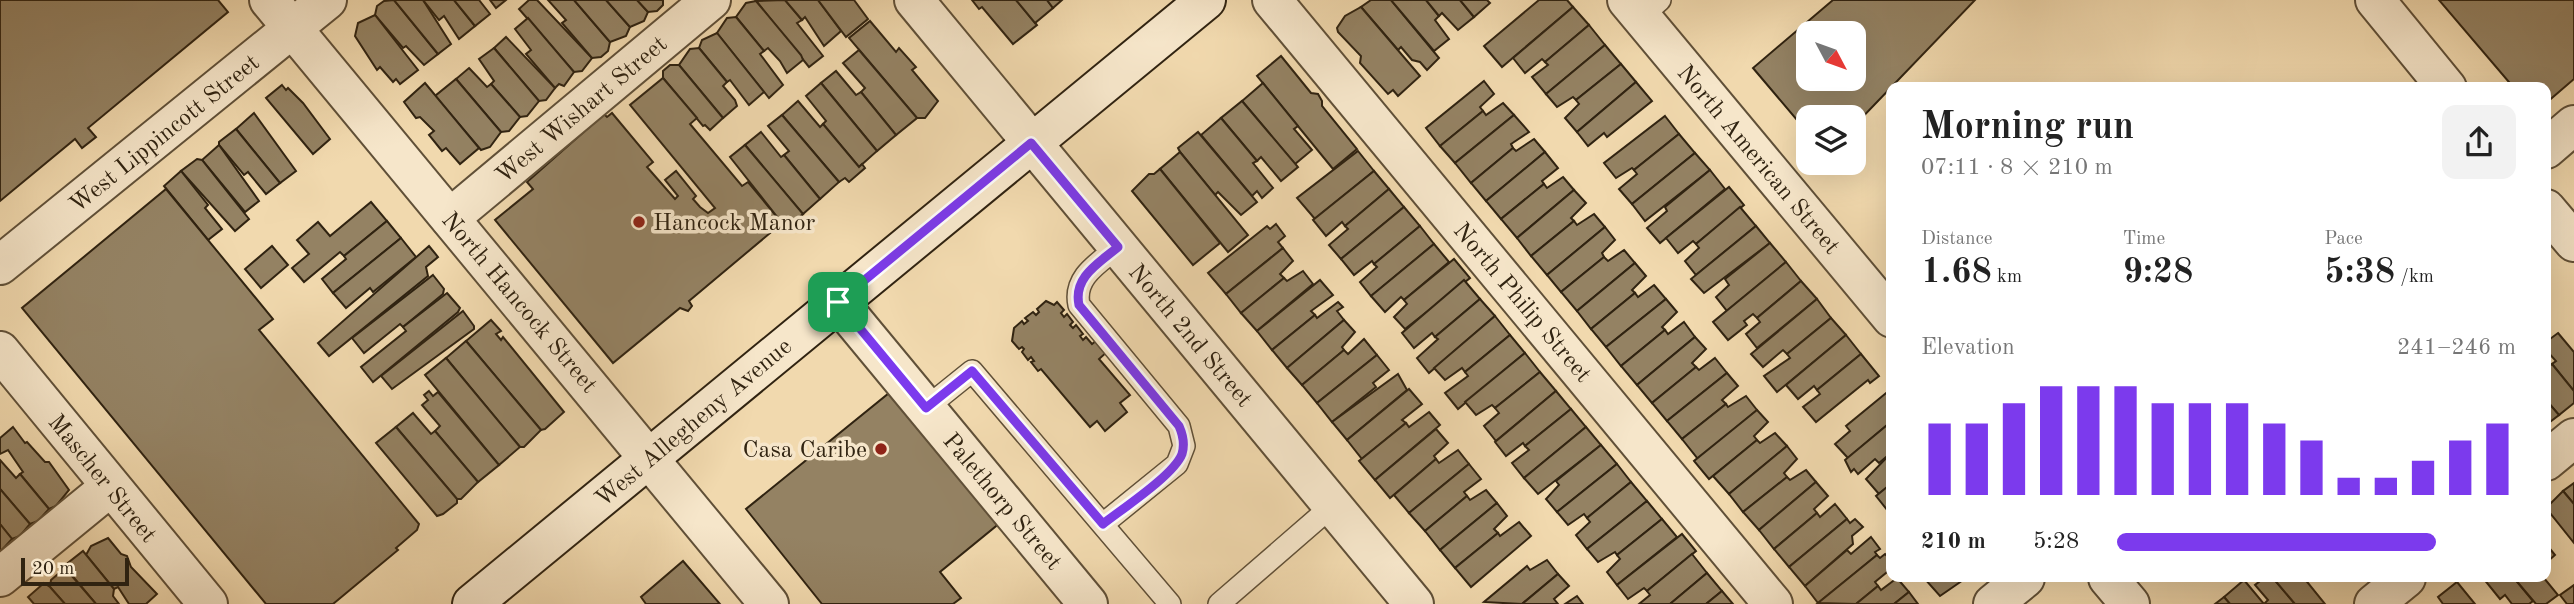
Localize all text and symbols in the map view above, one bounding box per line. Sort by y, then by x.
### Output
north arrow [1796,21,1866,91]
map controls [1796,21,1866,175]
street label: West Wishart Street [492,32,672,189]
street label: West Lippincott Street [66,51,265,218]
street label: North American Street [1672,61,1843,259]
button: layers [1796,105,1866,175]
button: share [2442,105,2516,179]
text: Morning run [1921,109,2134,147]
text: 07:11 · 8 × 210 m [1921,156,2113,179]
street label: North Hancock Street [436,208,601,398]
place label: Hancock Manor [653,212,816,236]
marker: Hancock Manor [631,214,647,230]
street label: North Philip Street [1448,219,1595,388]
text: Distance [1921,230,1993,249]
text: Time [2123,230,2165,249]
text: Pace [2324,230,2363,249]
text: 1.68 [1921,255,1992,290]
text: 9:28 [2123,255,2193,290]
text: 5:38 [2324,255,2395,290]
street label: North 2nd Street [1123,260,1256,412]
text: km [1992,268,2022,287]
text: /km [2395,268,2434,287]
pin [808,272,868,332]
icon: arrive [819,283,857,321]
street label: West Allegheny Avenue [592,335,797,512]
text: Elevation [1921,336,2015,359]
text: 241–246 m [2397,336,2516,359]
street label: Mascher Street [43,411,160,548]
street label: Palethorp Street [937,429,1065,575]
place label: Casa Caribe [742,439,867,463]
marker: Casa Caribe [873,441,889,457]
text: 210 m [1921,530,1986,553]
text: 5:28 [2033,530,2079,553]
scale bar [21,555,130,587]
text: 20 m [32,560,74,579]

